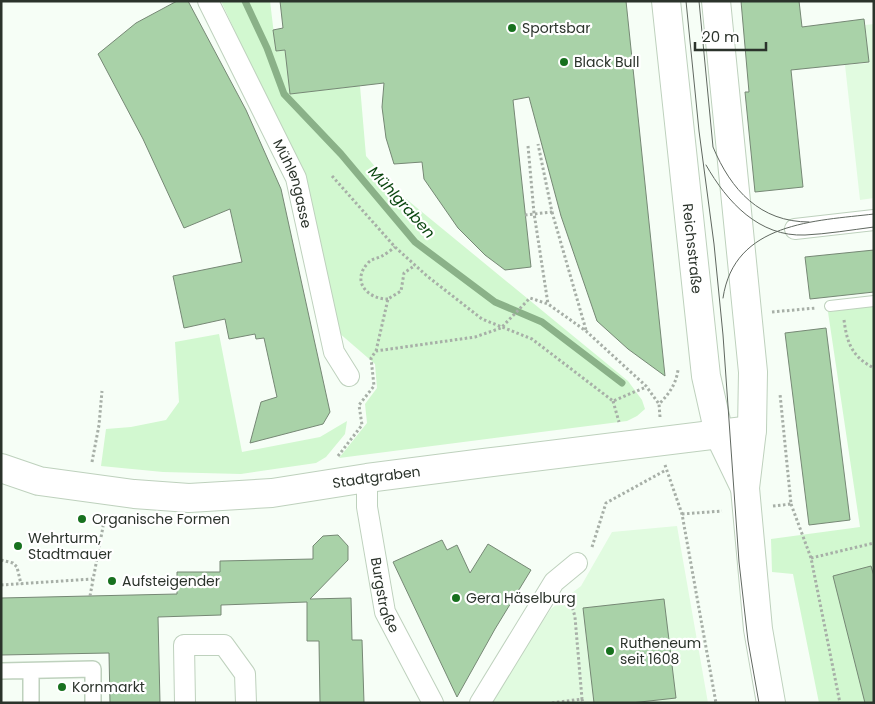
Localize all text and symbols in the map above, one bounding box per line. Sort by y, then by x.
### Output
place label: Sportsbar [522,18,590,38]
scale bar [695,20,766,52]
marker: Sportsbar [506,22,518,34]
text: 20 m [702,26,740,47]
place label: Black Bull [574,52,639,72]
marker: Black Bull [558,56,570,68]
street label: Mühlengasse [268,136,317,230]
water label: Mühlgraben [364,161,440,243]
street label: Reichsstraße [678,202,707,295]
street label: Stadtgraben [331,461,422,493]
place label: Organische Formen [92,509,230,529]
marker: Organische Formen [76,513,88,525]
place label: Wehrturm, Stadtmauer [28,528,112,564]
marker: Wehrturm, Stadtmauer [12,540,24,552]
street label: Burgstraße [366,556,404,637]
place label: Aufsteigender [122,571,220,591]
marker: Aufsteigender [106,575,118,587]
place label: Gera Häselburg [466,588,576,608]
marker: Gera Häselburg [450,592,462,604]
place label: Rutheneum seit 1608 [620,633,701,669]
marker: Rutheneum seit 1608 [604,645,616,657]
place label: Kornmarkt [72,677,145,697]
marker: Kornmarkt [56,681,68,693]

